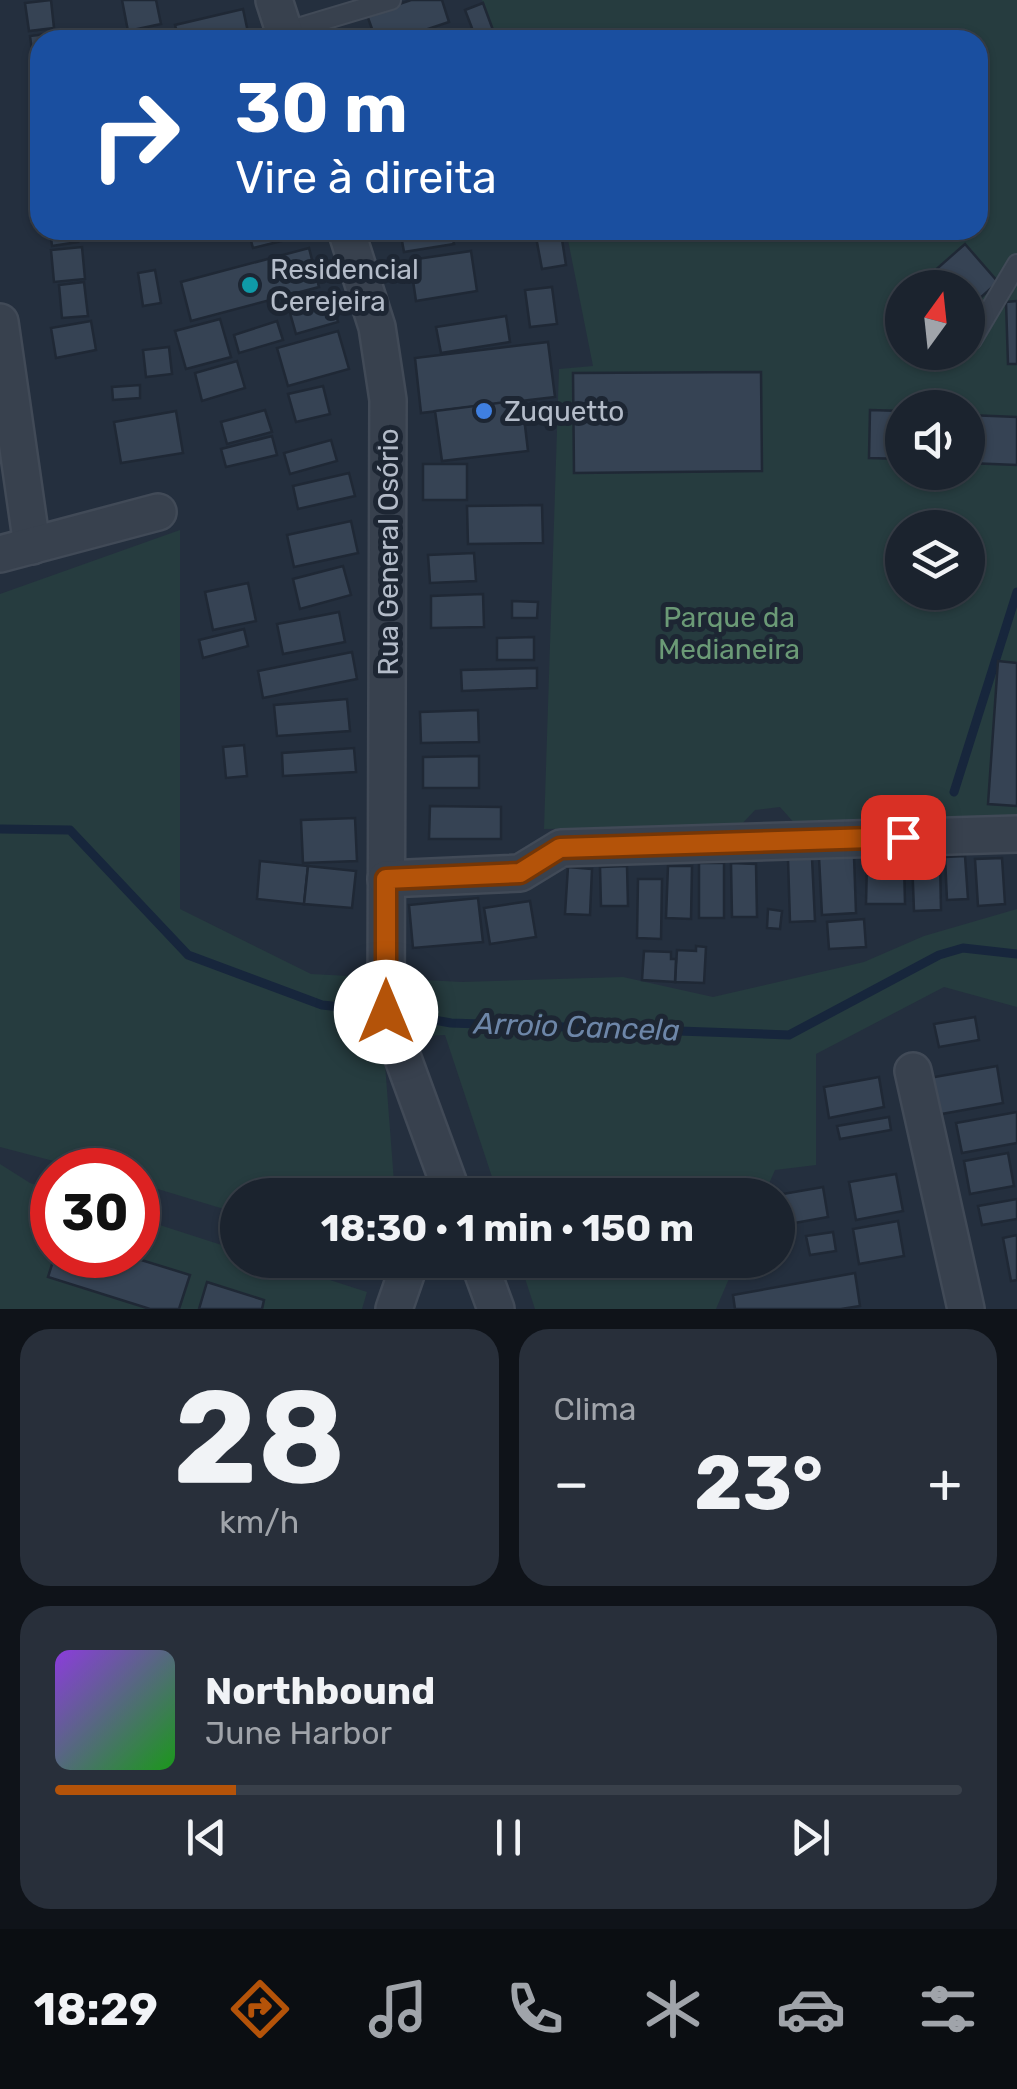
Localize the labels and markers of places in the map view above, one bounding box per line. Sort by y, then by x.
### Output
place label: Residencial Cerejeira [270,253,419,318]
marker: Residencial Cerejeira [239,274,261,296]
place label: Zuquetto [504,395,624,428]
marker: Zuquetto [473,400,495,422]
pin [861,795,946,880]

